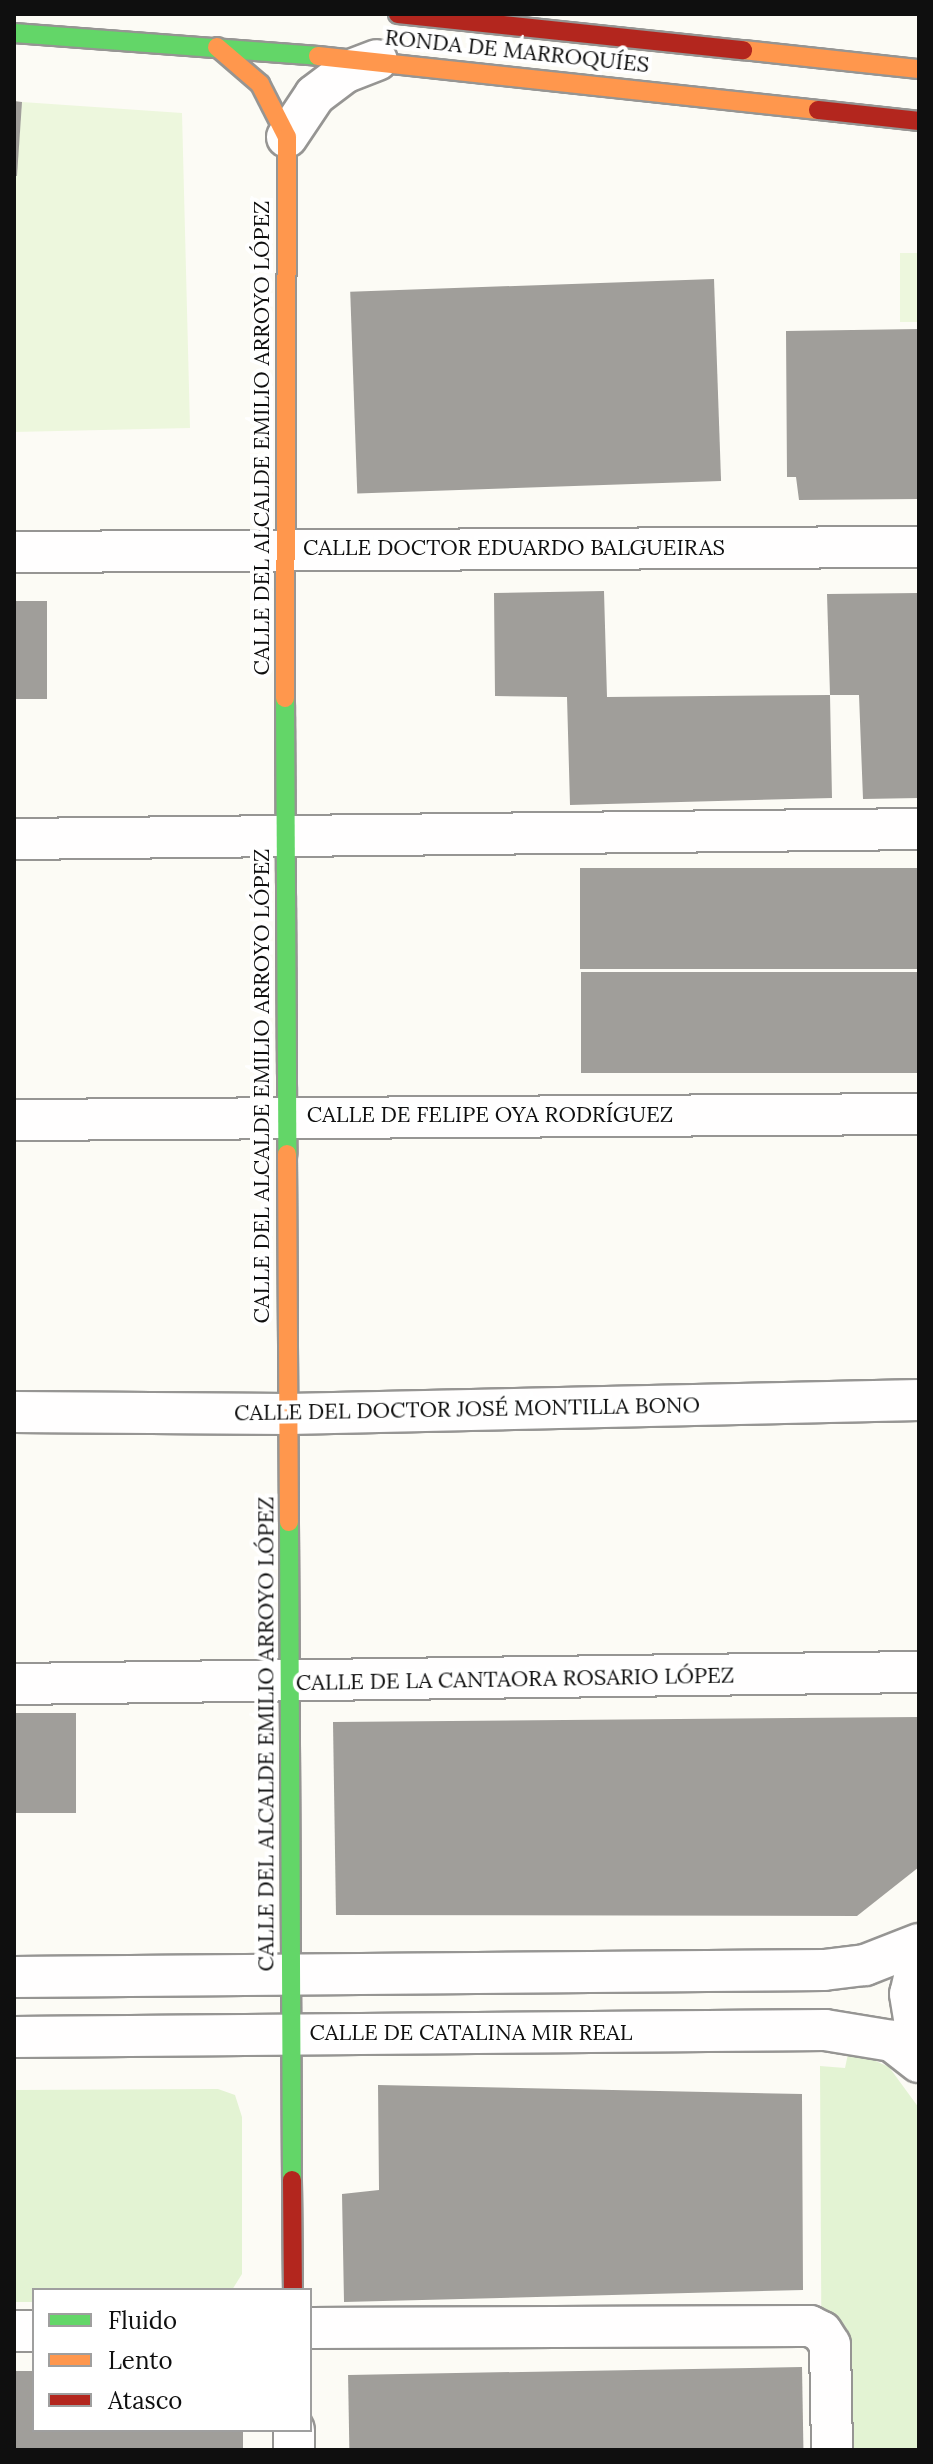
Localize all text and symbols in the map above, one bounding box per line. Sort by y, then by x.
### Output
street label: RONDA DE MARROQUÍES [384,24,650,78]
street label: CALLE DEL ALCALDE EMILIO ARROYO LÓPEZ [249,201,275,675]
street label: CALLE DOCTOR EDUARDO BALGUEIRAS [303,535,725,561]
street label: CALLE DEL ALCALDE EMILIO ARROYO LÓPEZ [249,849,275,1323]
street label: CALLE DE FELIPE OYA RODRÍGUEZ [307,1102,673,1128]
street label: CALLE DEL DOCTOR JOSÉ MONTILLA BONO [234,1392,700,1426]
street label: CALLE DEL ALCALDE EMILIO ARROYO LÓPEZ [253,1497,279,1971]
street label: CALLE DE LA CANTAORA ROSARIO LÓPEZ [296,1662,734,1696]
street label: CALLE DE CATALINA MIR REAL [310,2020,632,2046]
legend [32,2288,312,2432]
text: Fluido [108,2305,177,2336]
text: Lento [108,2345,173,2376]
text: Atasco [108,2385,182,2416]

